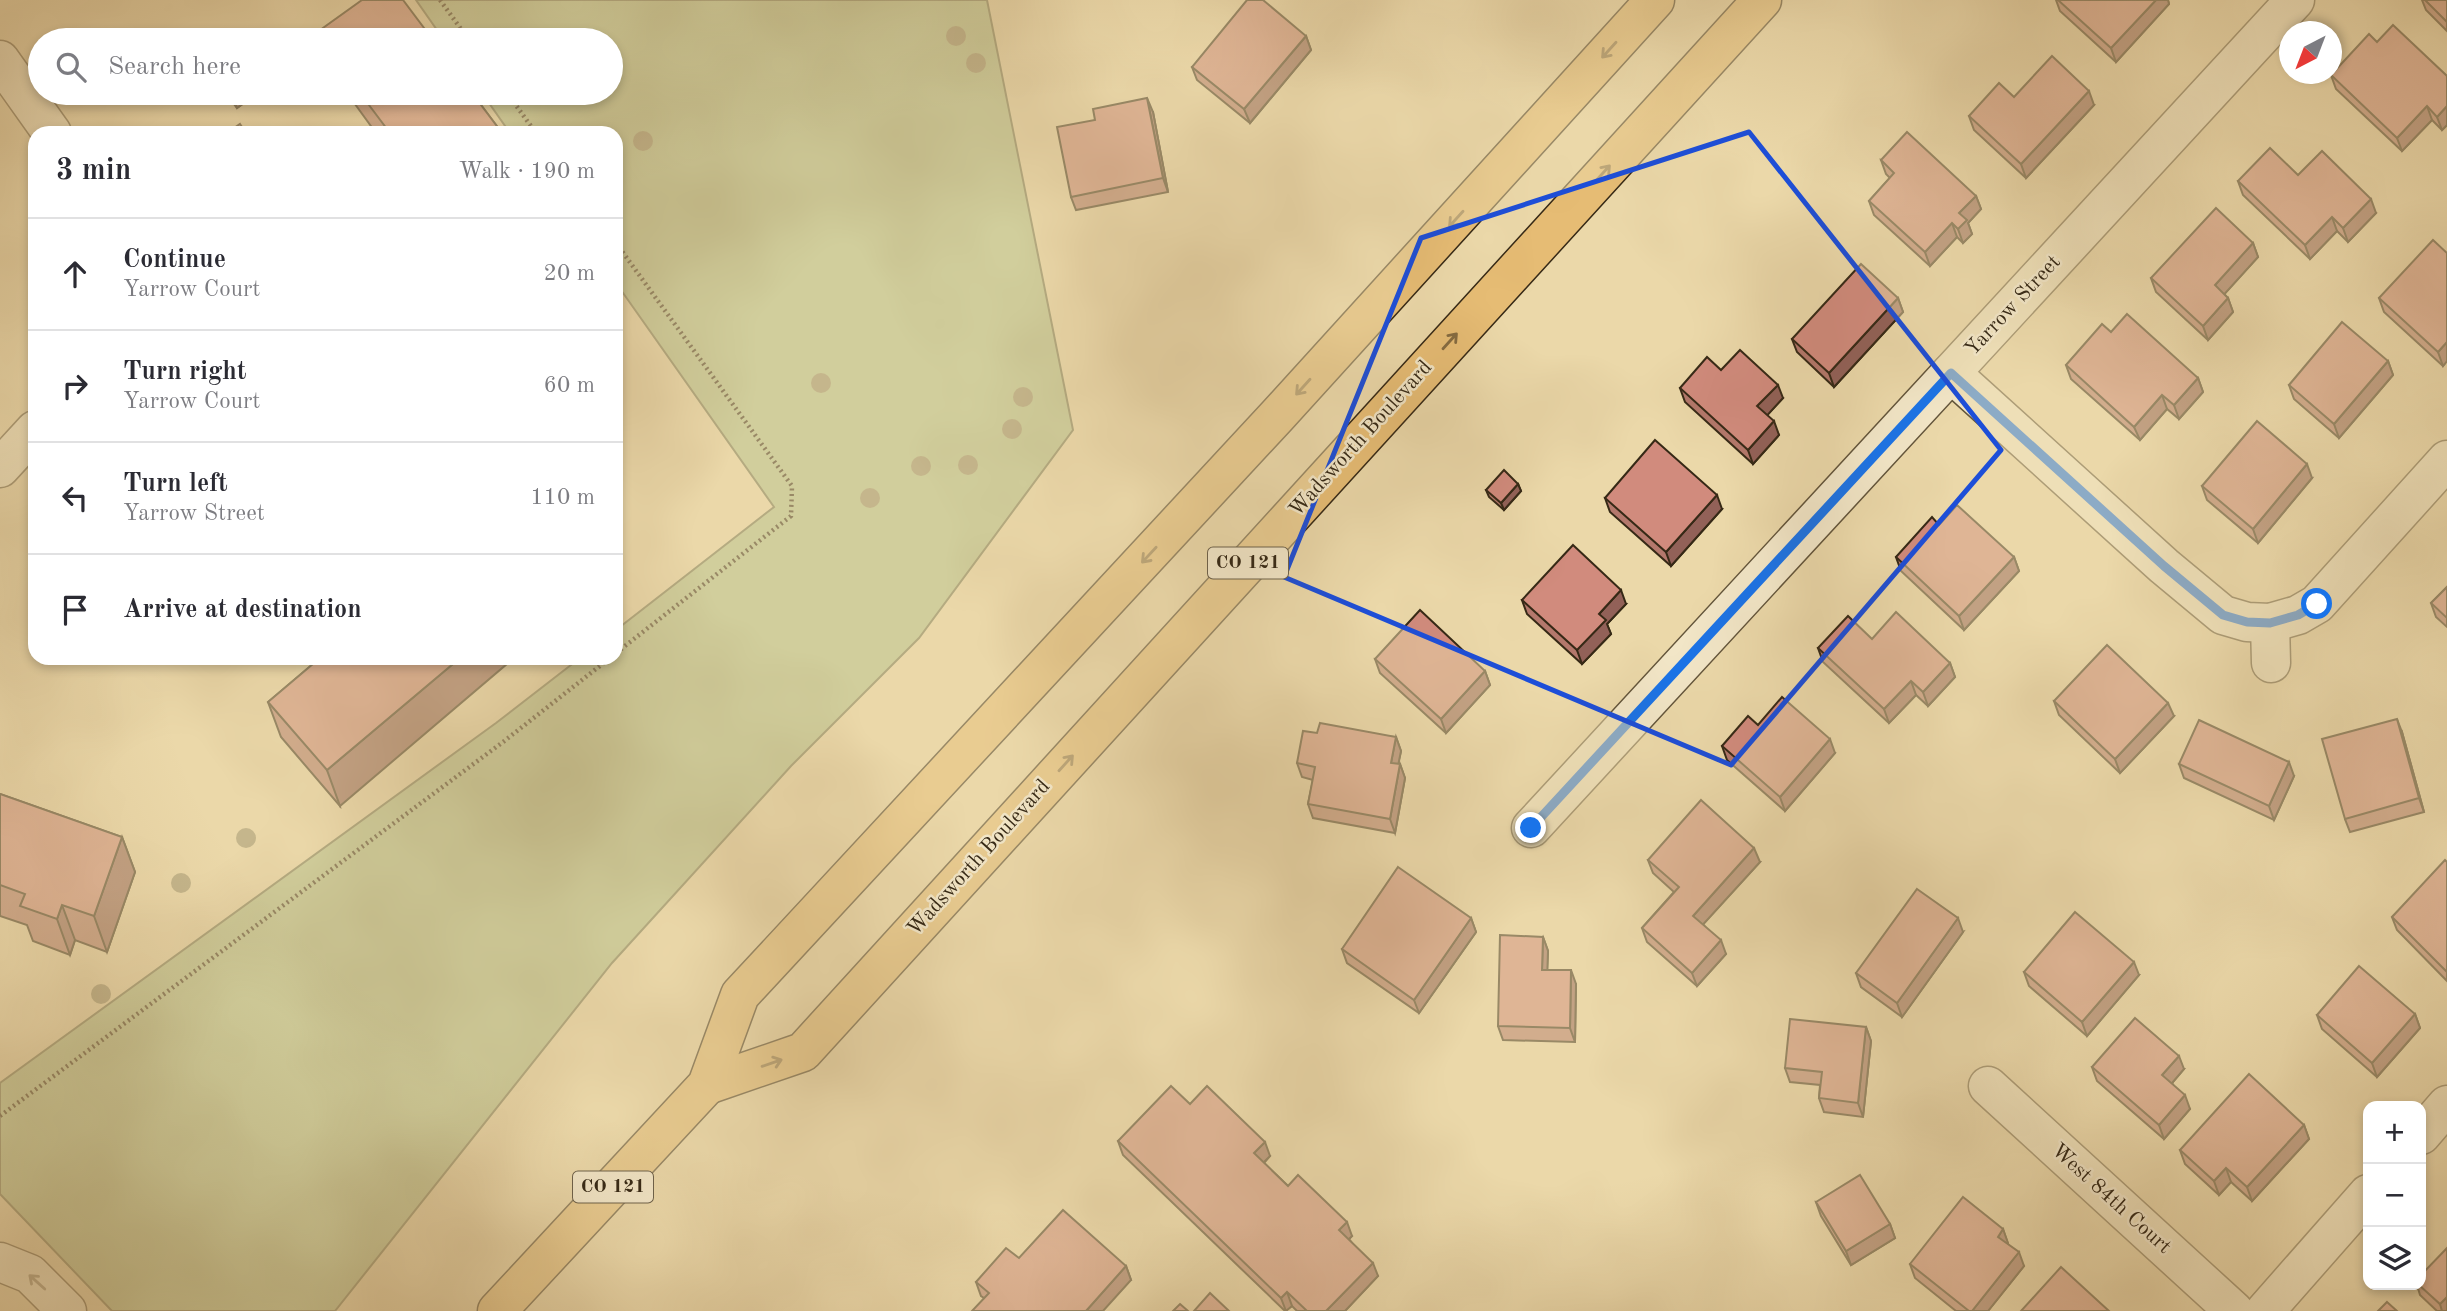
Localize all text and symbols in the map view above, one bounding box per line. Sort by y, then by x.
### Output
north arrow [2279,21,2342,84]
search box [28,28,623,105]
one-way arrow [1602,41,1618,59]
icon: search [52,48,90,86]
text: Search here [108,54,241,80]
text: 3 min [56,156,131,186]
text: Walk · 190 m [459,160,595,183]
one-way arrow [1595,165,1612,182]
one-way arrow [1448,210,1464,228]
text: Continue [123,247,226,273]
street label: Yarrow Street [1961,252,2065,360]
icon: ahead [56,255,94,293]
text: 20 m [544,262,595,285]
text: Yarrow Court [123,278,260,301]
one-way arrow [1442,332,1458,350]
street label: Wadsworth Boulevard [1286,357,1436,521]
text: Turn right [123,359,246,385]
icon: right [56,367,94,405]
text: 60 m [544,374,595,397]
one-way arrow [1295,378,1311,396]
text: Yarrow Court [123,390,260,413]
text: Turn left [123,471,228,497]
icon: left [56,479,94,517]
text: 110 m [530,486,595,509]
text: Yarrow Street [123,502,265,525]
one-way arrow [1141,546,1157,564]
road number: CO 121 [1208,548,1288,578]
route start [2301,588,2332,619]
icon: arrive [56,591,94,629]
text: Arrive at destination [123,597,362,623]
one-way arrow [1057,755,1074,772]
street label: Wadsworth Boulevard [904,776,1054,940]
route end [1515,812,1546,843]
one-way arrow [760,1056,782,1068]
map controls [2363,1101,2426,1290]
button: + [2363,1101,2426,1164]
street label: West 84th Court [2047,1140,2175,1258]
button: − [2363,1164,2426,1227]
road number: CO 121 [573,1172,653,1203]
button: layers [2363,1227,2426,1290]
one-way arrow [29,1273,46,1290]

